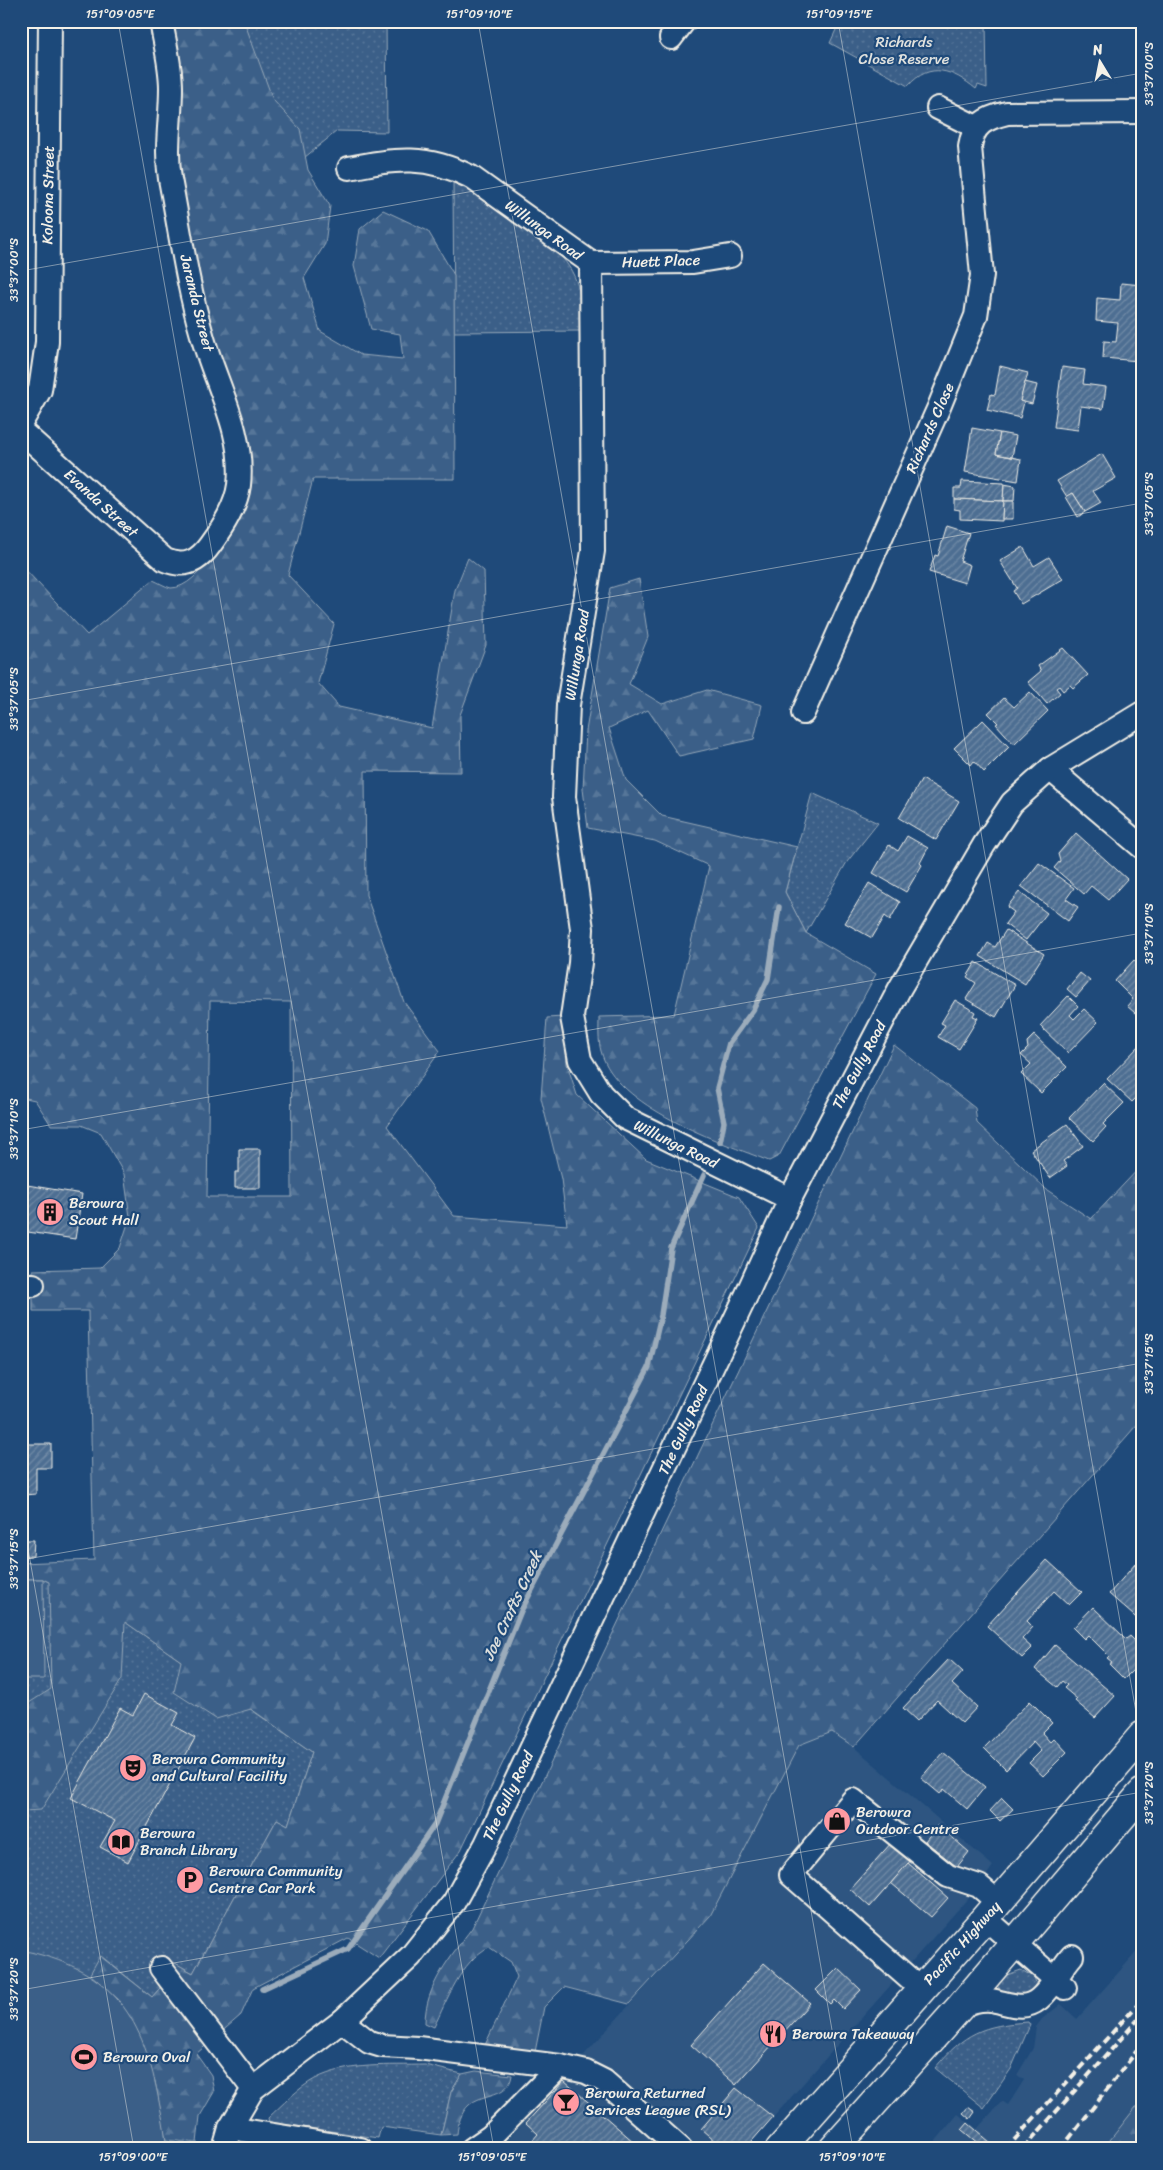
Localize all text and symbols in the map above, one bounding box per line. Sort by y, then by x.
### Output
text: 151°09'05"E [86,3,156,25]
text: 151°09'10"E [446,3,514,25]
text: 151°09'15"E [806,3,873,25]
park label: Richards Close Reserve [859,29,950,72]
text: N [1090,36,1105,63]
north arrow [1076,38,1126,88]
text: 33°37'00"S [1138,42,1160,106]
street label: Koloona Street [34,145,62,245]
street label: Willunga Road [499,193,590,268]
text: 33°37'00"S [3,238,25,302]
street label: Huett Place [621,247,701,275]
street label: Jaranda Street [172,251,222,355]
street label: Richards Close [898,378,962,478]
street label: Evanda Street [58,462,145,545]
text: 33°37'05"S [1138,472,1160,536]
street label: Willunga Road [557,607,597,702]
text: 33°37'05"S [3,667,25,731]
text: 33°37'10"S [1138,903,1160,965]
street label: The Gully Road [825,1015,894,1114]
text: 33°37'10"S [3,1098,25,1160]
street label: Willunga Road [629,1112,724,1176]
place label: Berowra Scout Hall [69,1190,139,1233]
building icon: Berowra Scout Hall [35,1197,65,1227]
text: 33°37'15"S [1138,1333,1160,1395]
street label: The Gully Road [651,1379,716,1480]
text: 33°37'15"S [3,1528,25,1590]
water label: Joe Crafts Creek [474,1544,551,1666]
place label: Berowra Community and Cultural Facility [152,1746,287,1789]
street label: The Gully Road [475,1746,541,1845]
theatre icon: Berowra Community and Cultural Facility [118,1753,148,1783]
text: 33°37'20"S [1138,1761,1160,1825]
place label: Berowra Outdoor Centre [856,1799,959,1842]
shop icon: Berowra Outdoor Centre [822,1806,852,1836]
place label: Berowra Branch Library [140,1820,237,1863]
library icon: Berowra Branch Library [106,1827,136,1857]
place label: Berowra Community Centre Car Park [209,1858,343,1901]
parking icon: Berowra Community Centre Car Park [175,1865,205,1895]
street label: Pacific Highway [917,1894,1008,1991]
text: 33°37'20"S [3,1957,25,2021]
restaurant icon: Berowra Takeaway [758,2019,788,2049]
place label: Berowra Takeaway [792,2021,915,2047]
sports icon: Berowra Oval [69,2042,99,2072]
place label: Berowra Oval [103,2044,191,2070]
place label: Berowra Returned Services League (RSL) [585,2080,731,2123]
bar icon: Berowra Returned Services League (RSL) [551,2087,581,2117]
text: 151°09'00"E [99,2146,169,2168]
text: 151°09'05"E [458,2146,528,2168]
text: 151°09'10"E [819,2146,887,2168]

